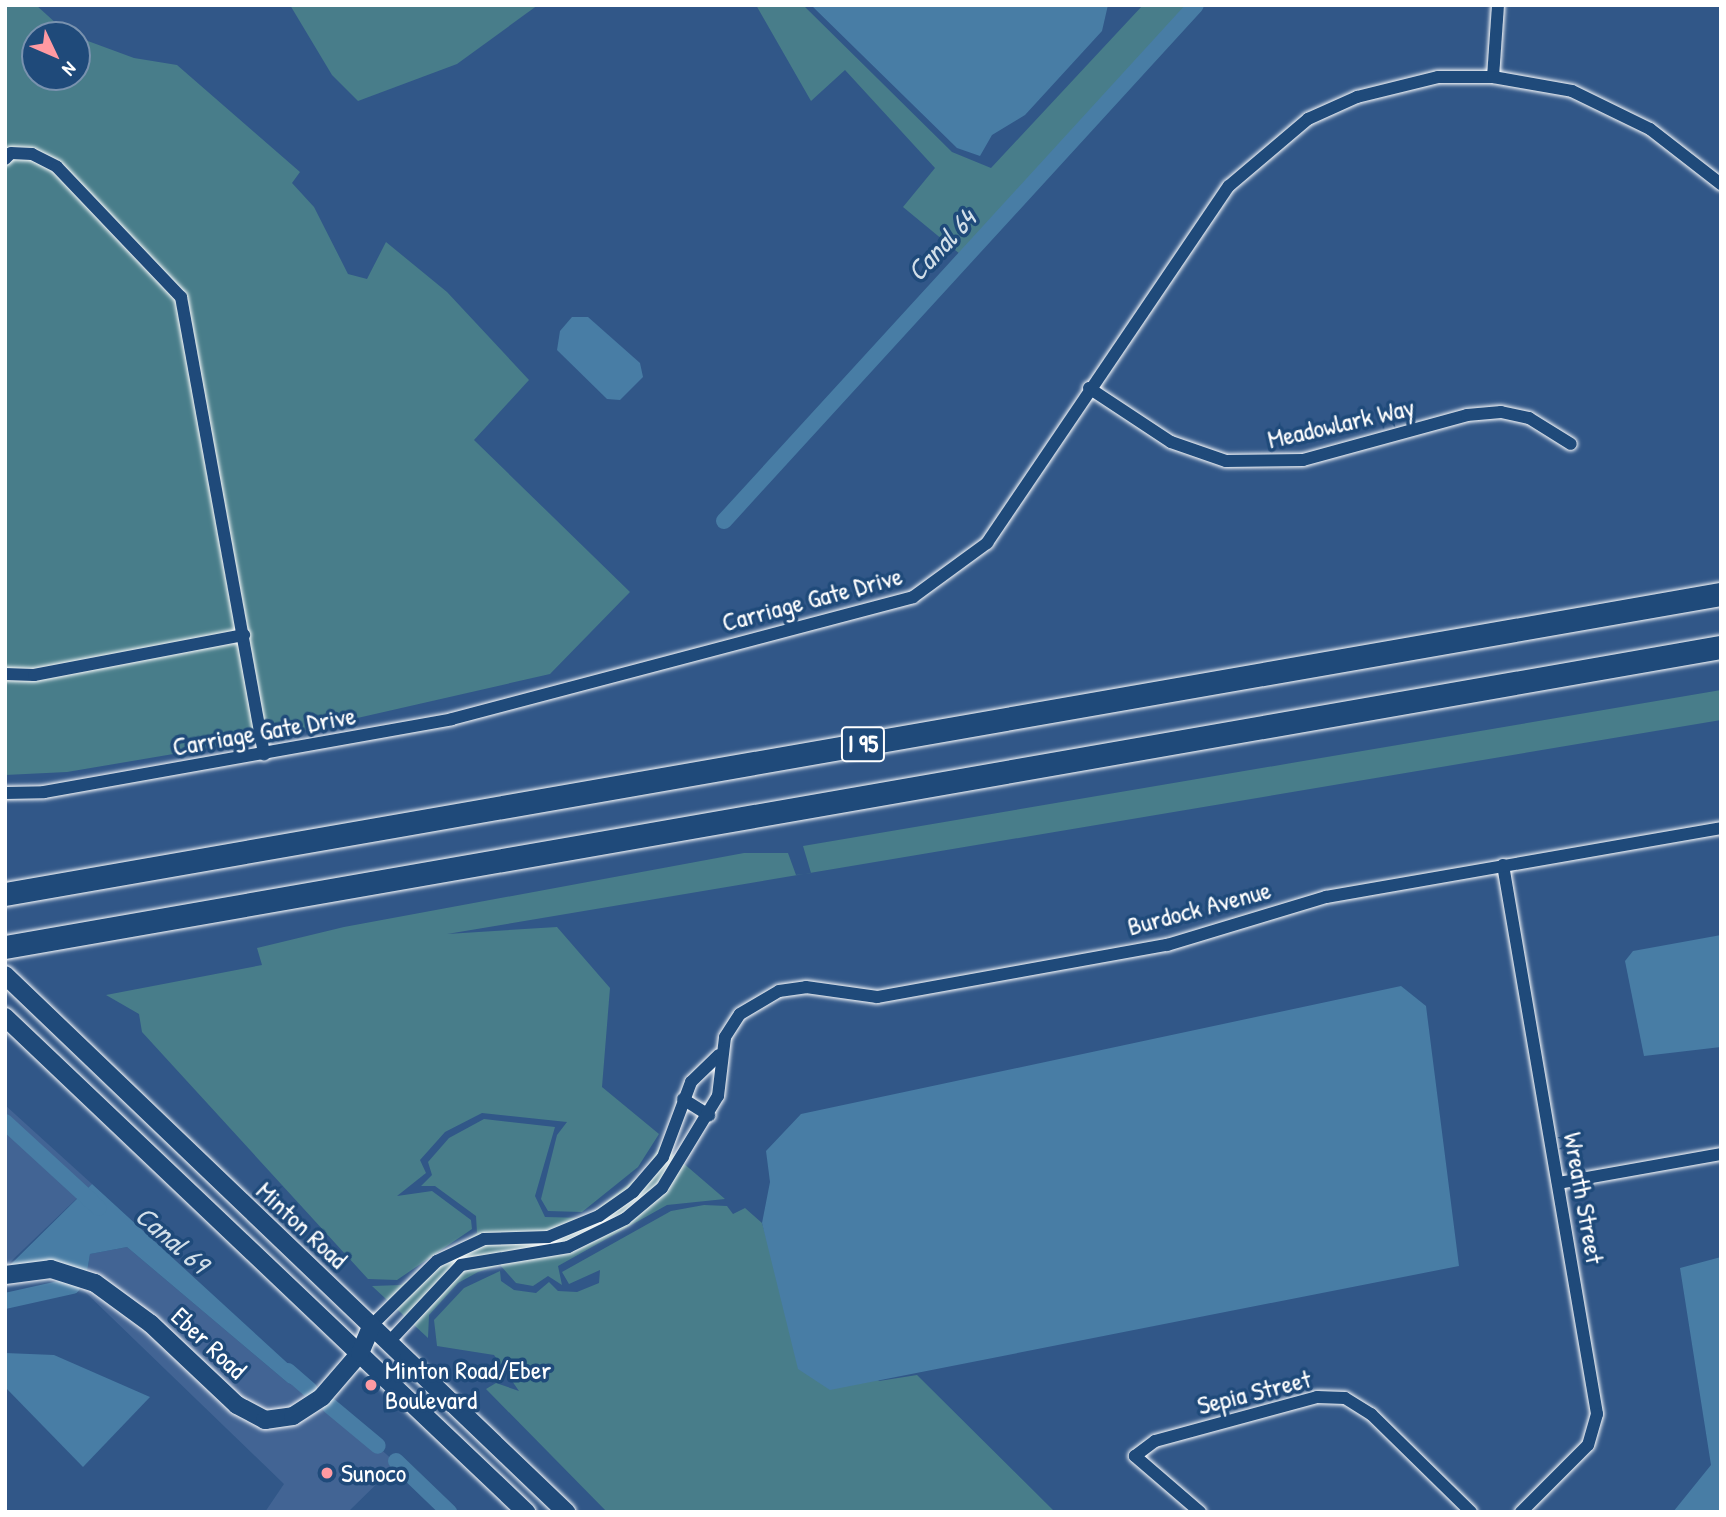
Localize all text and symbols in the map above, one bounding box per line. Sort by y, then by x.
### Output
north arrow [21,21,91,91]
text: N [57,57,83,82]
water label: Canal 64 [900,202,982,288]
street label: Meadowlark Way [1265,391,1417,455]
street label: Carriage Gate Drive [718,560,906,638]
street label: Carriage Gate Drive [170,700,358,762]
road number: I 95 [840,724,886,764]
street label: Burdock Avenue [1124,874,1274,942]
street label: Wreath Street [1557,1130,1611,1266]
street label: Minton Road [250,1175,354,1275]
water label: Canal 69 [129,1198,215,1280]
street label: Eber Road [165,1301,253,1385]
place label: Minton Road/Eber Boulevard [385,1354,551,1416]
street label: Sepia Street [1194,1363,1314,1421]
marker: Minton Road/Eber Boulevard [363,1377,379,1393]
place label: Sunoco [341,1457,406,1489]
marker: Sunoco [319,1465,335,1481]

